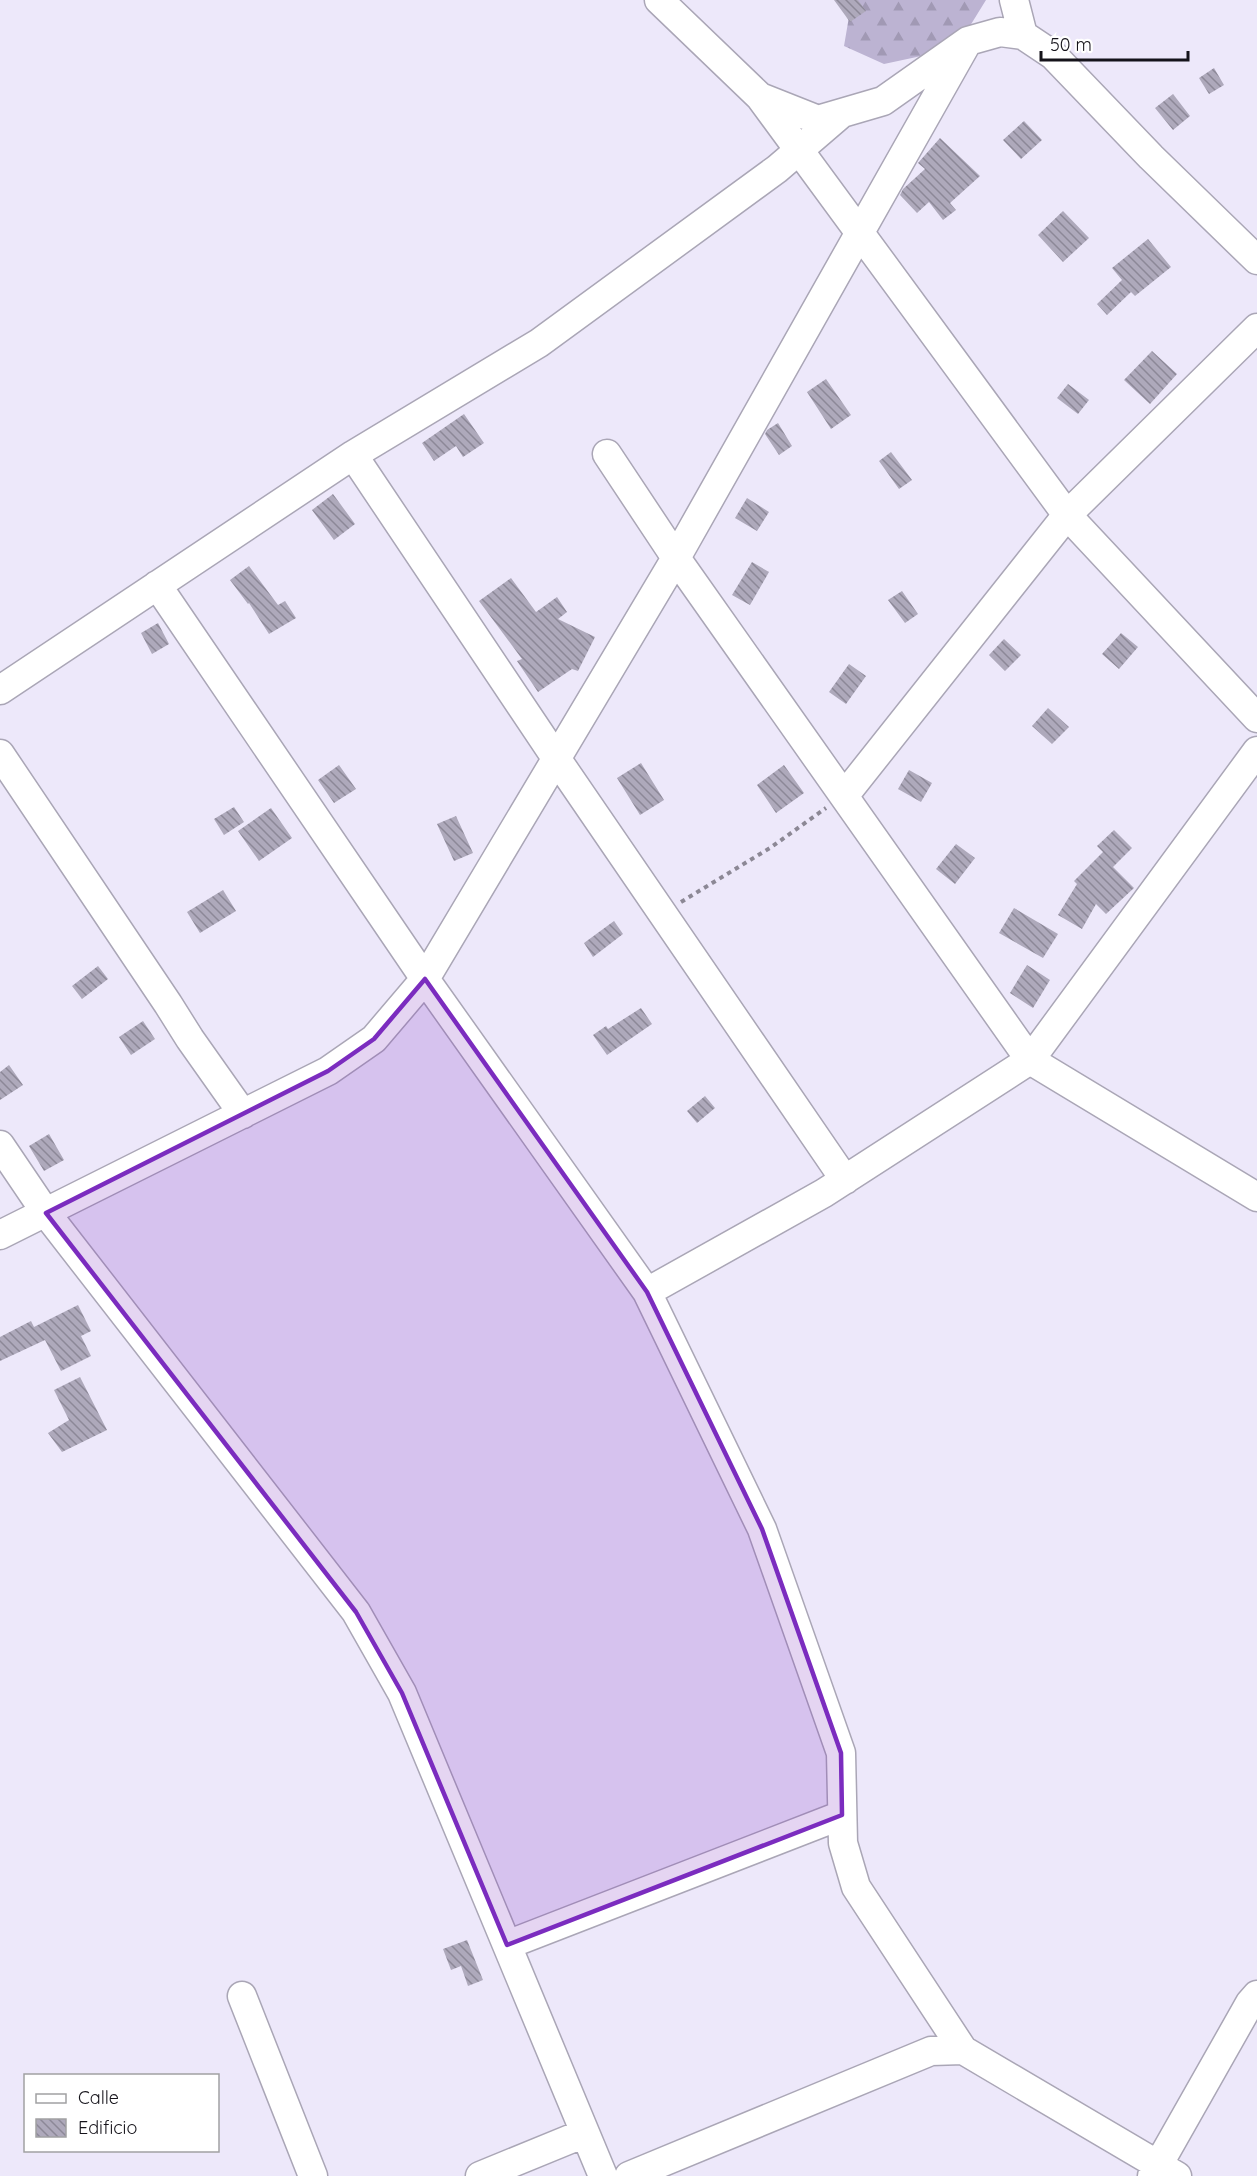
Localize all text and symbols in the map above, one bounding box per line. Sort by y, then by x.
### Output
scale bar [1041,24,1188,62]
text: 50 m [1050,33,1092,56]
legend [24,2074,219,2152]
text: Calle [78,2086,119,2109]
text: Edificio [78,2116,137,2139]

